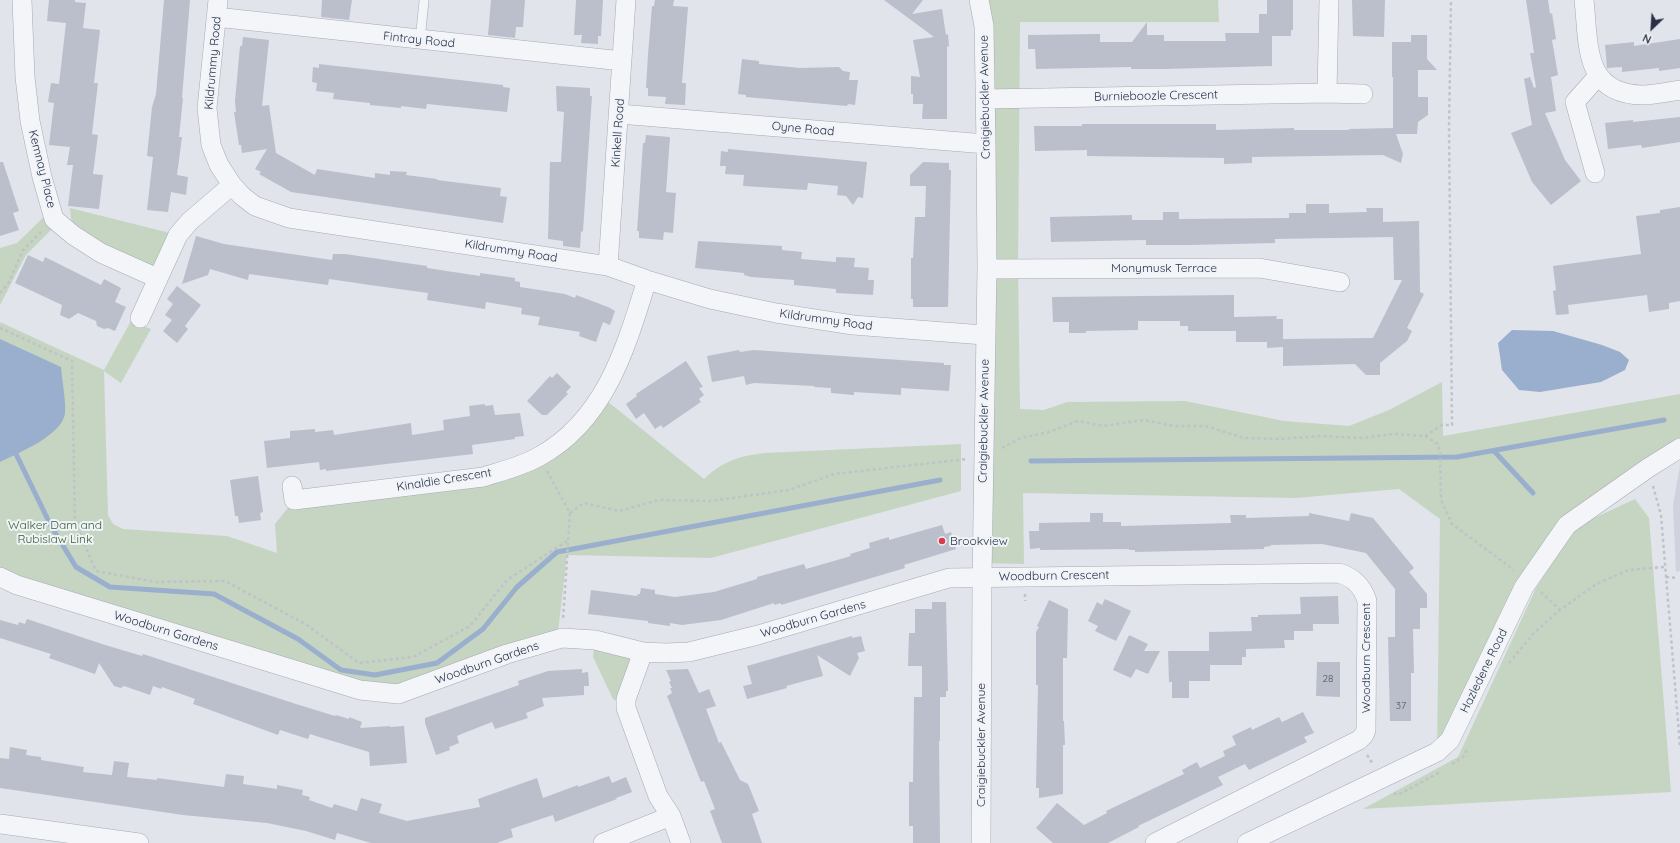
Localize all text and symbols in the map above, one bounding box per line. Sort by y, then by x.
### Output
north arrow [1632,8,1672,48]
street label: Kildrummy Road [202,16,224,110]
street label: Fintray Road [382,29,456,51]
text: N [1640,31,1654,47]
street label: Craigiebuckler Avenue [977,35,993,159]
street label: Burnieboozle Crescent [1094,88,1218,104]
street label: Kinkell Road [608,98,628,168]
street label: Oyne Road [771,119,835,139]
street label: Kemnay Place [25,128,59,210]
street label: Kildrummy Road [464,237,558,265]
street label: Monymusk Terrace [1111,261,1217,275]
street label: Kildrummy Road [779,306,873,334]
street label: Craigiebuckler Avenue [976,359,992,483]
street label: Kinaldie Crescent [395,465,493,495]
park label: Walker Dam and Rubislaw Link [8,518,102,546]
place label: Brookview [950,534,1008,548]
marker: Brookview [937,536,947,546]
street label: Woodburn Crescent [999,568,1109,584]
street label: Woodburn Gardens [759,597,867,641]
street label: Woodburn Crescent [1359,603,1373,713]
street label: Woodburn Gardens [112,608,220,654]
street label: Hazledene Road [1457,627,1511,715]
street label: Woodburn Gardens [433,638,541,688]
house number: 28 [1323,673,1333,685]
street label: Craigiebuckler Avenue [974,683,988,807]
house number: 37 [1396,700,1406,712]

